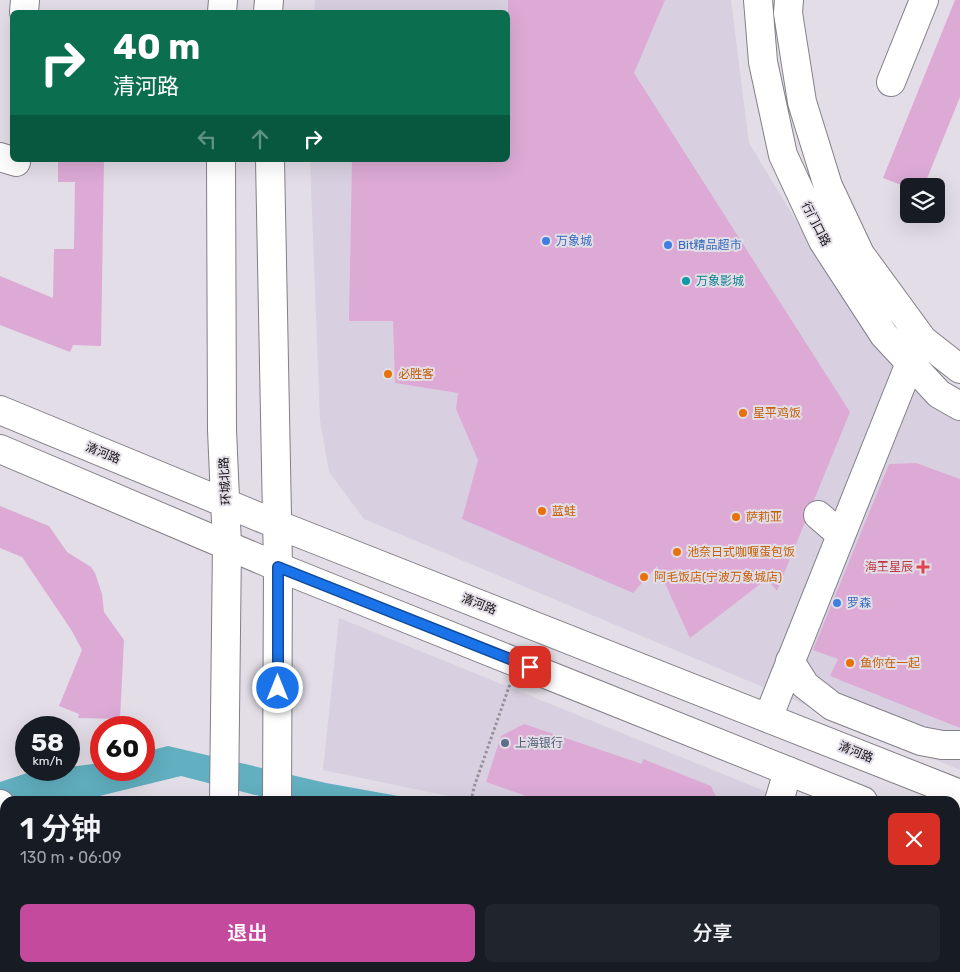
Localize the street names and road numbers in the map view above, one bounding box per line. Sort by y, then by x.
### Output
street label: 行门口路 [799,199,833,249]
street label: 清河路 [84,440,122,466]
street label: 环城北路 [217,457,233,505]
street label: 清河路 [460,591,498,617]
street label: 清河路 [837,739,875,765]

